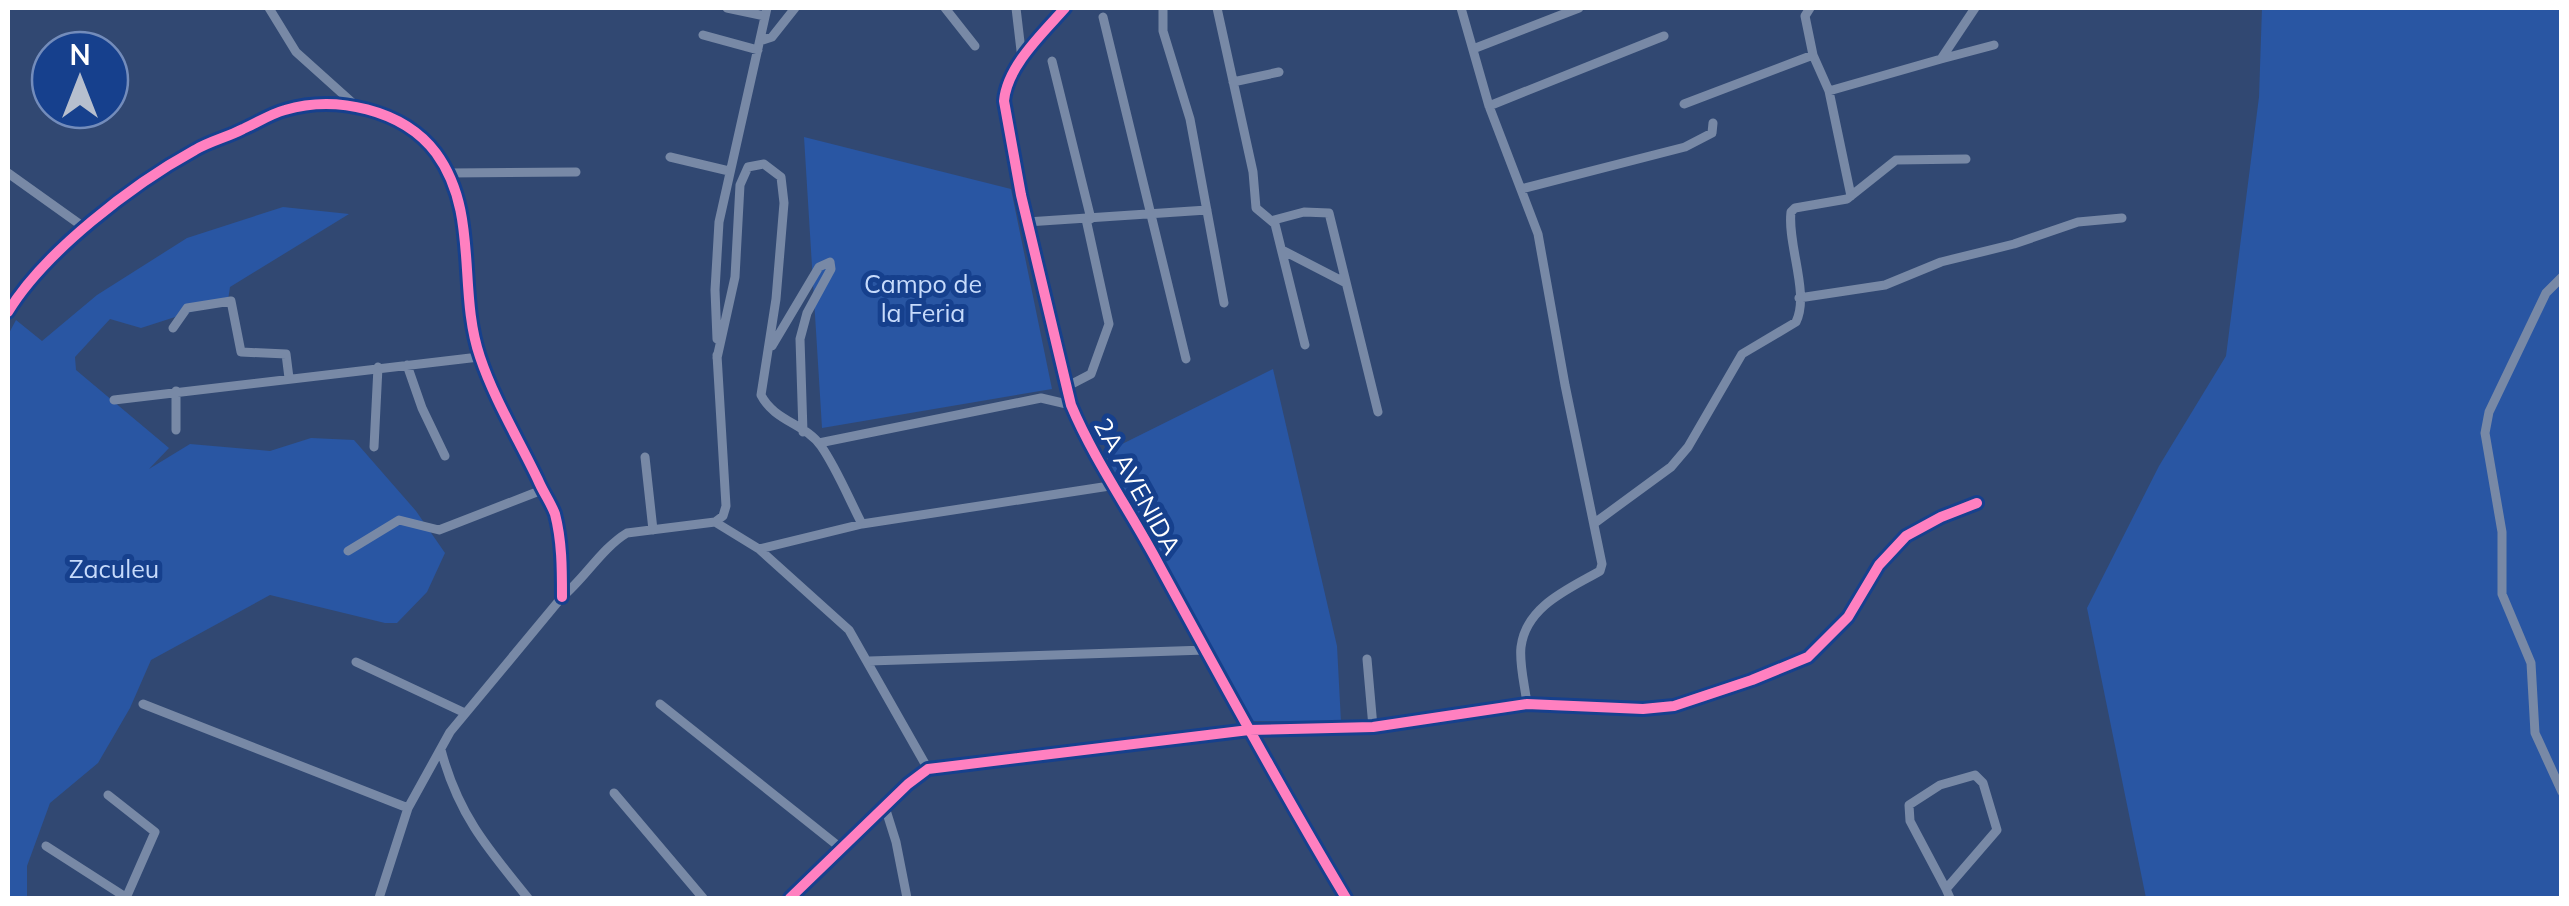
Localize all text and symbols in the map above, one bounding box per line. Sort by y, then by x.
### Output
north arrow [30,30,130,130]
text: N [69,37,91,72]
park label: Campo de la Feria [864,268,982,328]
street label: 2A AVENIDA [1088,412,1188,560]
park label: Zaculeu [69,553,159,584]

